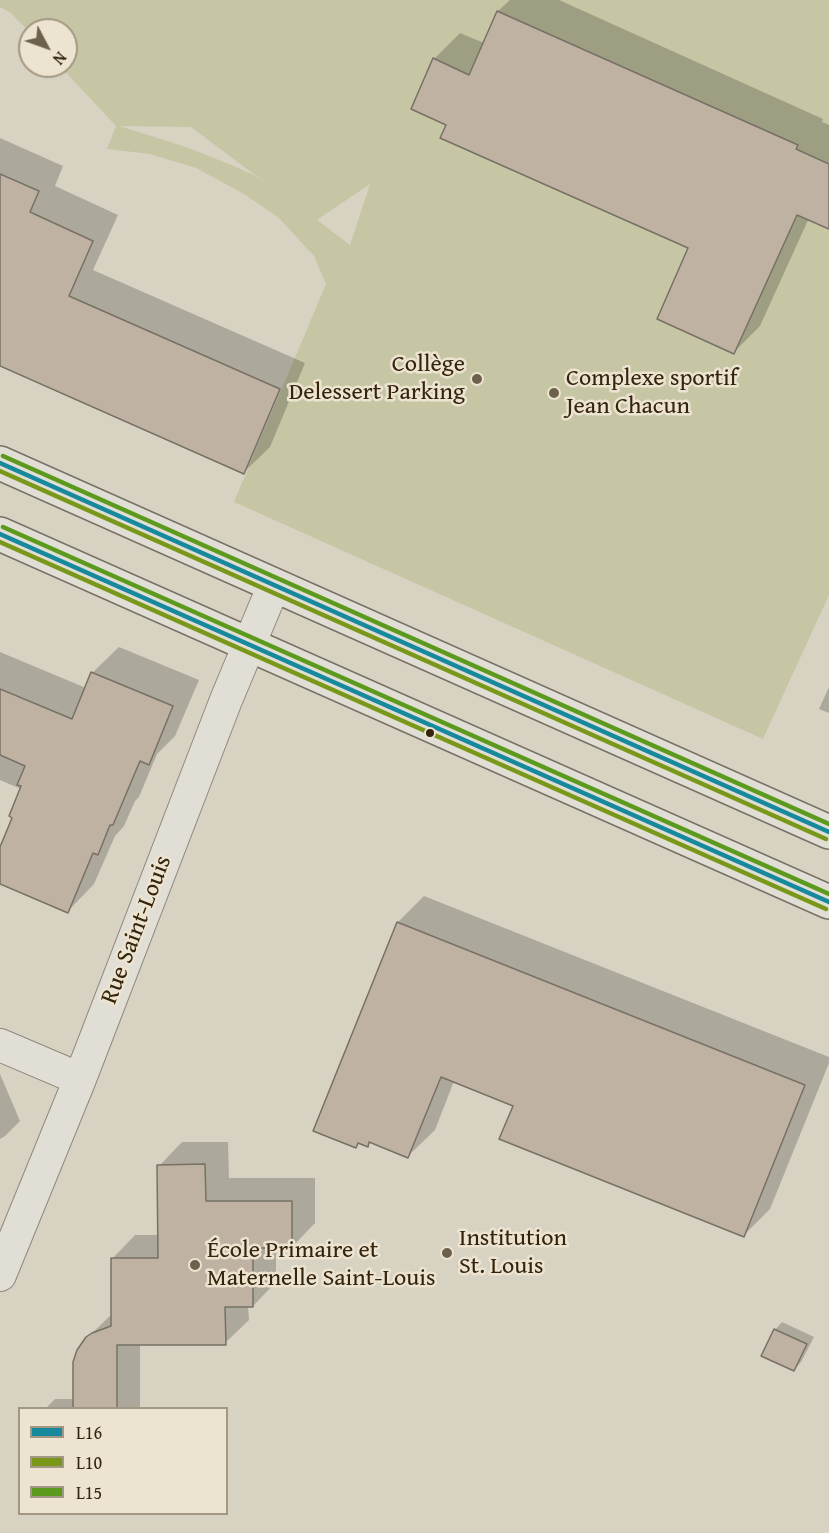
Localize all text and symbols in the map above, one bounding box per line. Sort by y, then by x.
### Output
north arrow [18,18,78,78]
text: N [48,47,73,70]
place label: Collège Delessert Parking [289,351,465,407]
place label: Complexe sportif Jean Chacun [566,365,737,421]
marker: Collège Delessert Parking [470,372,484,386]
marker: Complexe sportif Jean Chacun [547,386,561,400]
unlabelled marker [424,727,436,739]
street label: Rue Saint-Louis [96,852,178,1008]
place label: Institution St. Louis [459,1225,567,1281]
place label: École Primaire et Maternelle Saint-Louis [207,1237,436,1293]
marker: Institution St. Louis [440,1246,454,1260]
marker: École Primaire et Maternelle Saint-Louis [188,1258,202,1272]
legend [18,1407,228,1515]
text: L16 [76,1419,102,1446]
text: L10 [76,1449,102,1476]
text: L15 [76,1479,102,1506]

